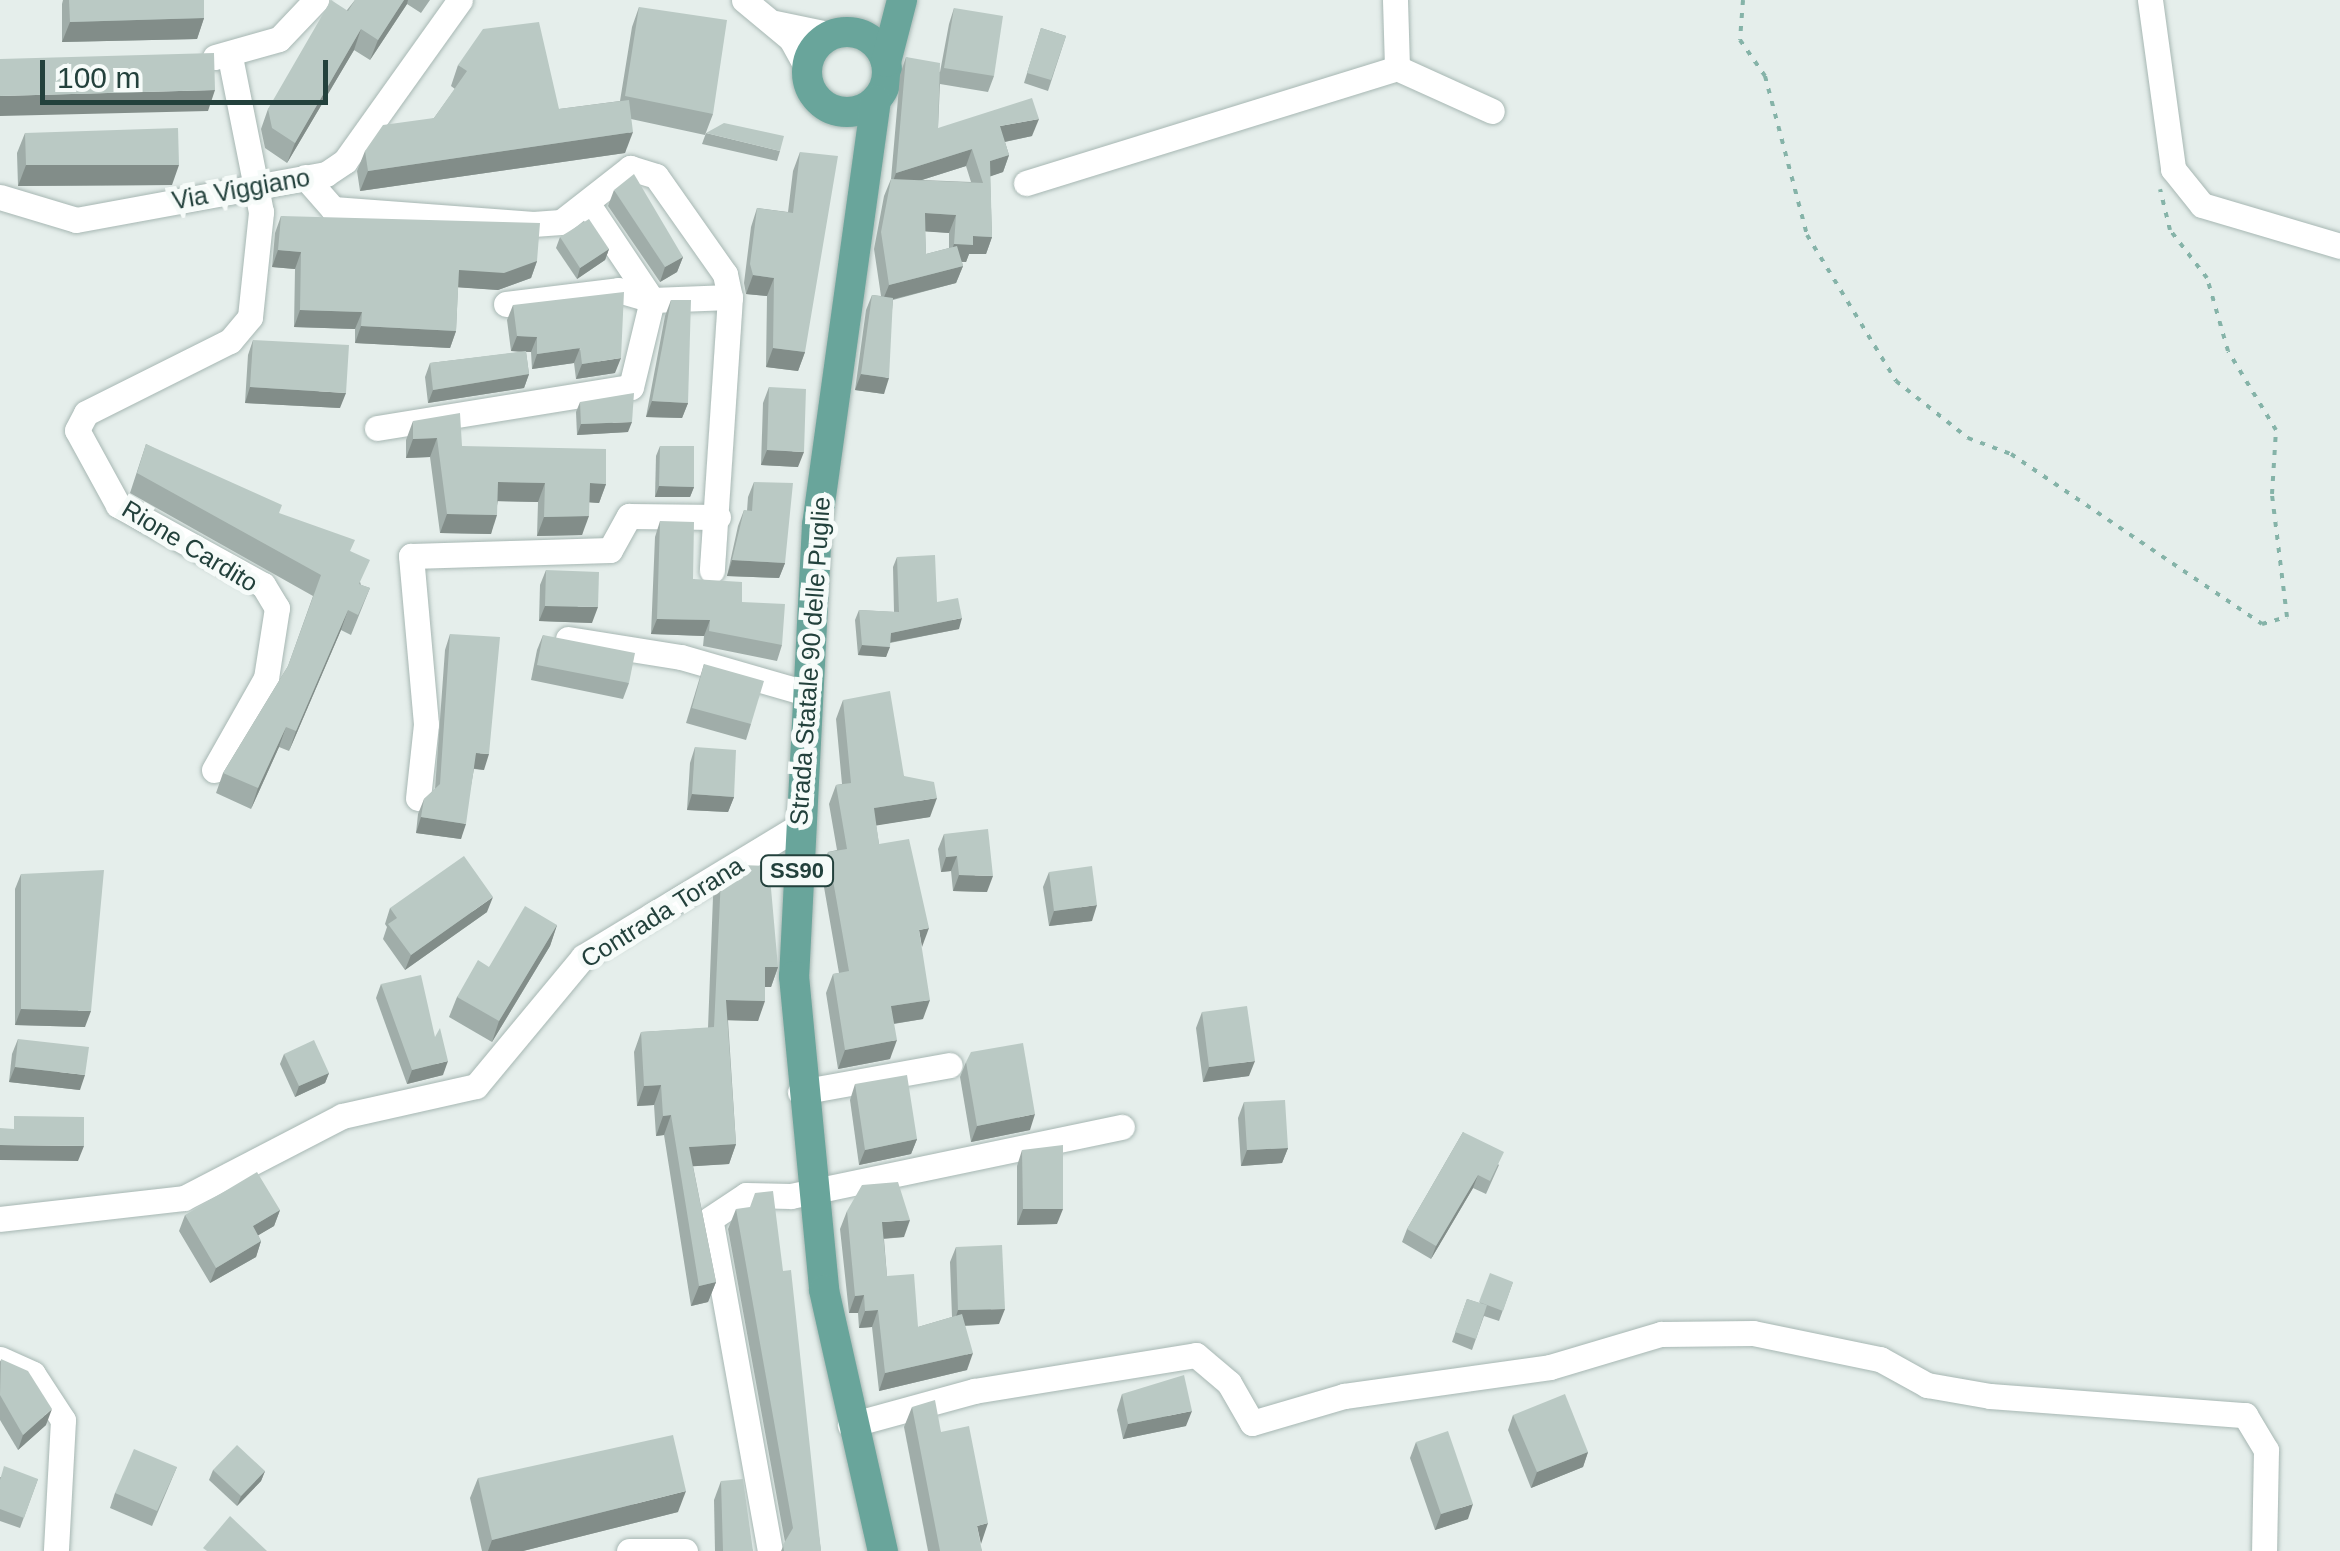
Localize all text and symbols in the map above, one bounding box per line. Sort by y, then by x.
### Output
scale bar [45,40,332,102]
text: 100 m [57,61,140,94]
street label: Via Viggiano [170,162,312,216]
street label: Rione Cardito [117,494,263,598]
street label: Strada Statale 90 delle Puglie [784,496,836,826]
street label: Contrada Torana [575,850,749,974]
road number: SS90 [760,854,834,888]

